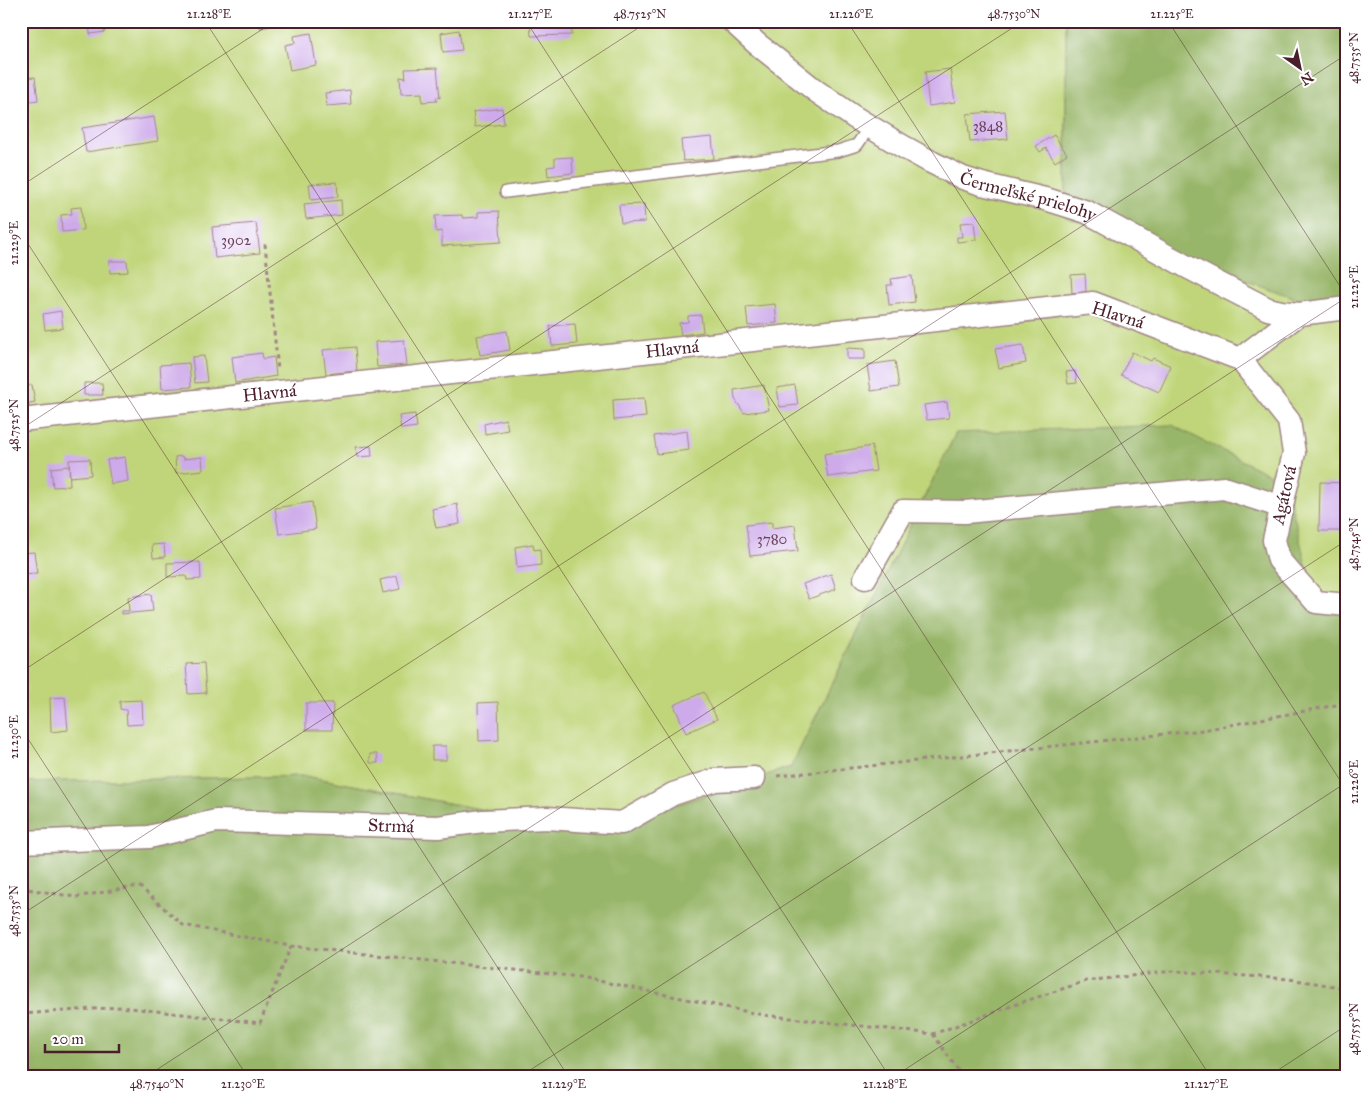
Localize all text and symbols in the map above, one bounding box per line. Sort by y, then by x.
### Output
text: 21.228°E [187,7,232,21]
text: 21.227°E [508,7,552,21]
text: 48.7525°N [614,7,666,21]
text: 21.226°E [829,7,873,21]
text: 48.7530°N [987,7,1041,21]
text: 21.225°E [1150,7,1194,21]
text: 48.7535°N [1347,32,1361,84]
north arrow [1276,42,1326,92]
text: N [1297,68,1316,89]
house number: 3848 [973,117,1003,135]
street label: Čermeľské prielohy [957,166,1101,226]
text: 21.229°E [7,220,21,265]
house number: 3902 [221,231,252,249]
text: 21.225°E [1347,265,1361,309]
street label: Hlavná [1089,297,1147,334]
street label: Hlavná [644,335,701,363]
street label: Hlavná [242,379,298,407]
text: 48.7525°N [7,399,21,451]
street label: Agátová [1266,463,1303,528]
text: 48.7545°N [1347,517,1361,571]
house number: 3780 [757,530,787,548]
text: 21.230°E [7,715,21,759]
text: 21.226°E [1347,760,1361,804]
street label: Strmá [368,814,415,837]
text: 48.7535°N [7,885,21,937]
text: 48.7555°N [1347,1003,1361,1055]
scale bar [45,1022,119,1054]
text: 20 m [52,1030,84,1048]
text: 48.7540°N [130,1077,184,1091]
text: 21.230°E [221,1077,265,1091]
text: 21.229°E [542,1077,587,1091]
text: 21.228°E [863,1077,908,1091]
text: 21.227°E [1184,1077,1228,1091]

